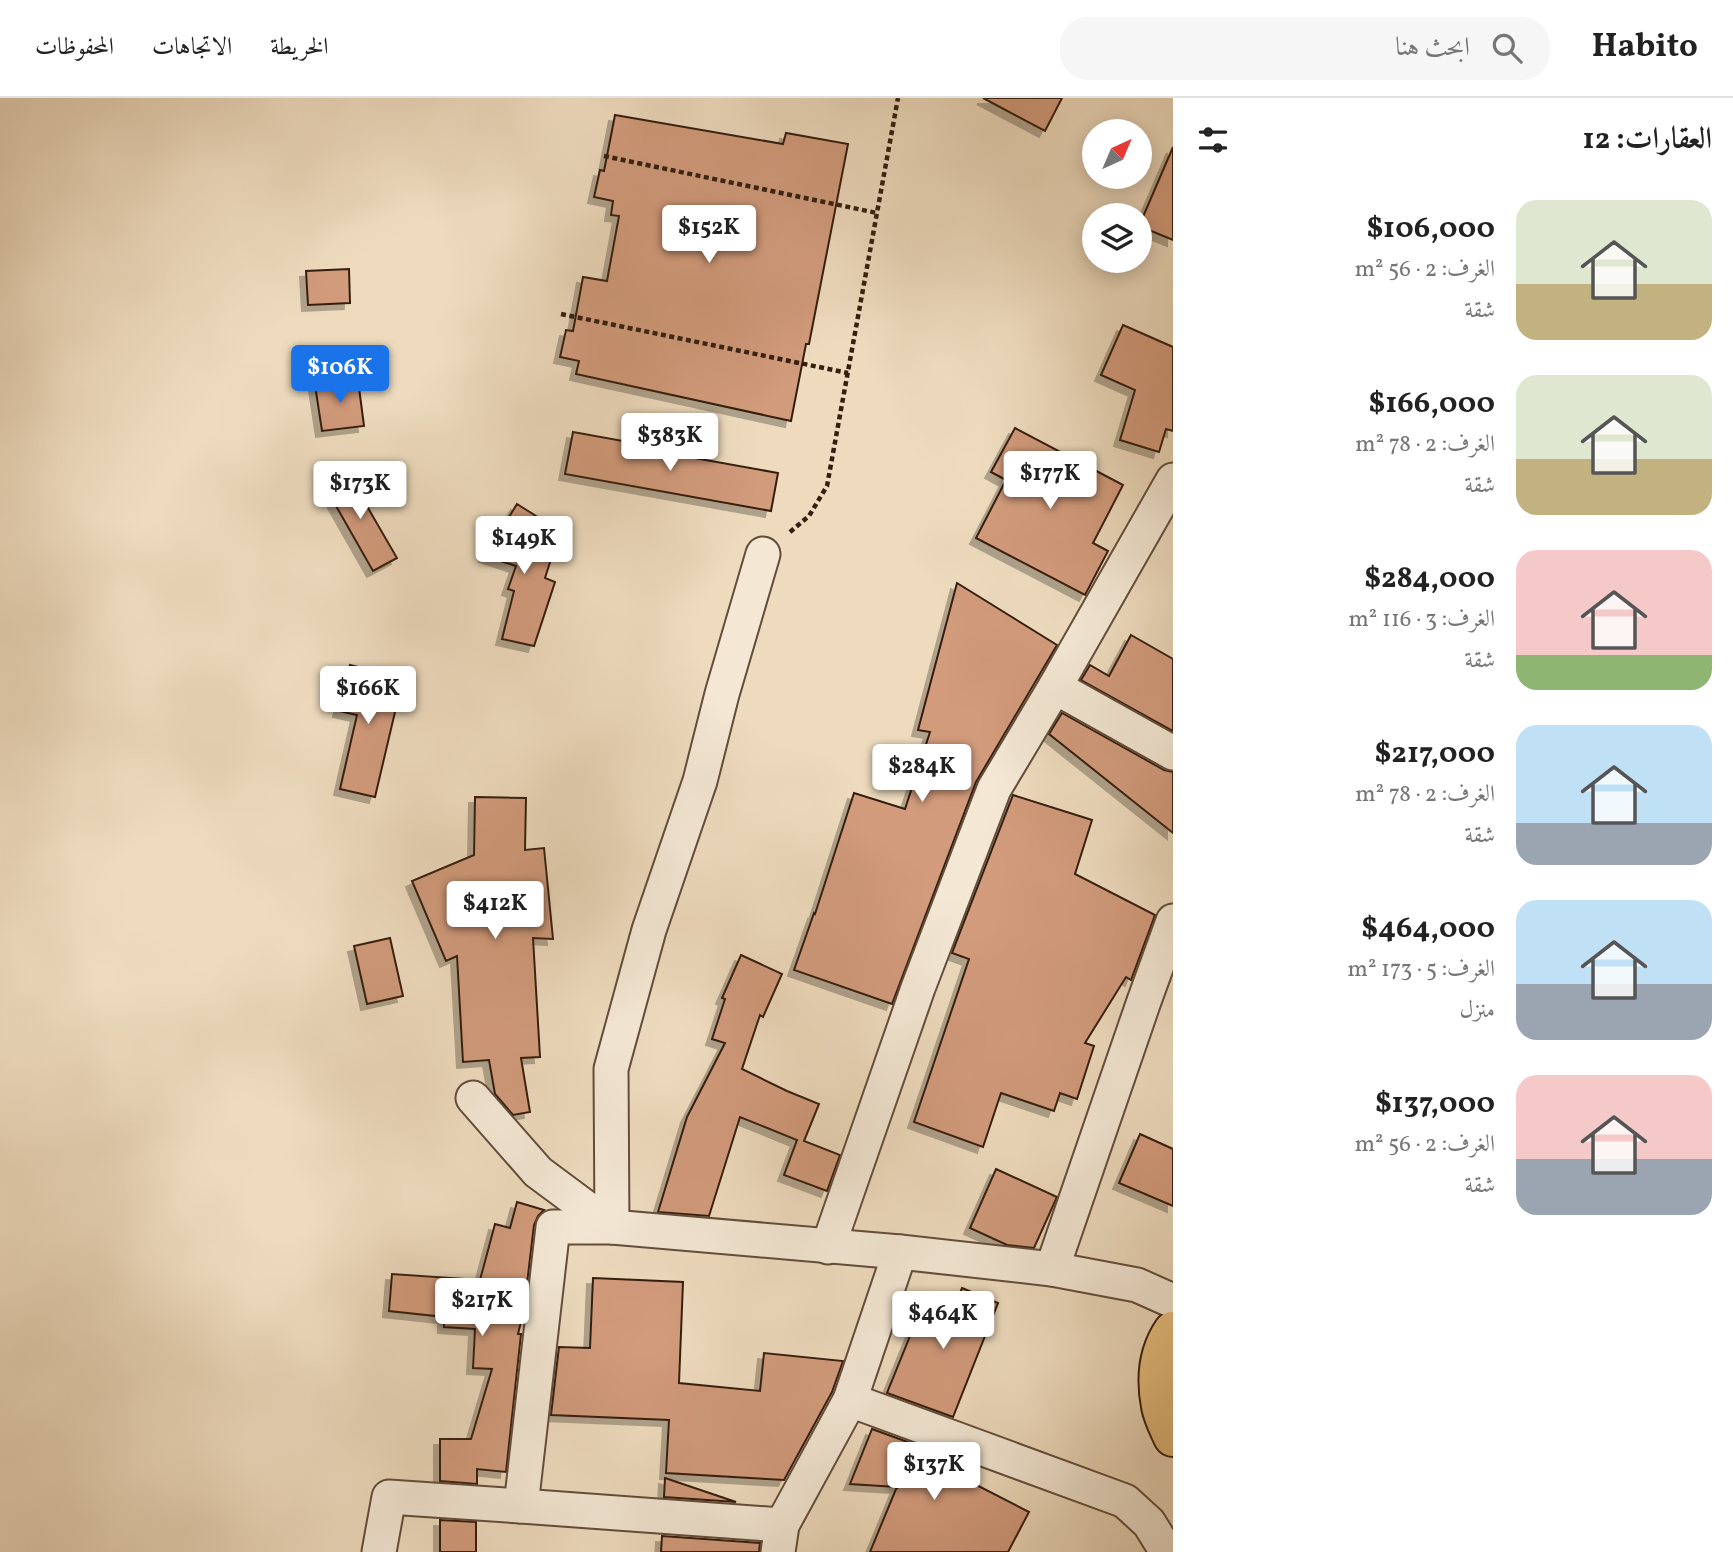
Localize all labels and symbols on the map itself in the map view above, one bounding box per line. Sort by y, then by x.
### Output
north arrow [1082,119,1152,189]
pin: $152K [660,206,758,265]
pin: $106K [291,345,389,405]
pin: $383K [621,414,719,473]
pin: $177K [1001,452,1099,511]
pin: $173K [311,462,409,521]
pin: $149K [475,517,573,576]
pin: $166K [319,666,417,726]
pin: $284K [873,744,971,804]
pin: $412K [446,882,544,941]
pin: $217K [433,1278,531,1338]
pin: $464K [894,1292,992,1351]
pin: $137K [885,1442,983,1502]

